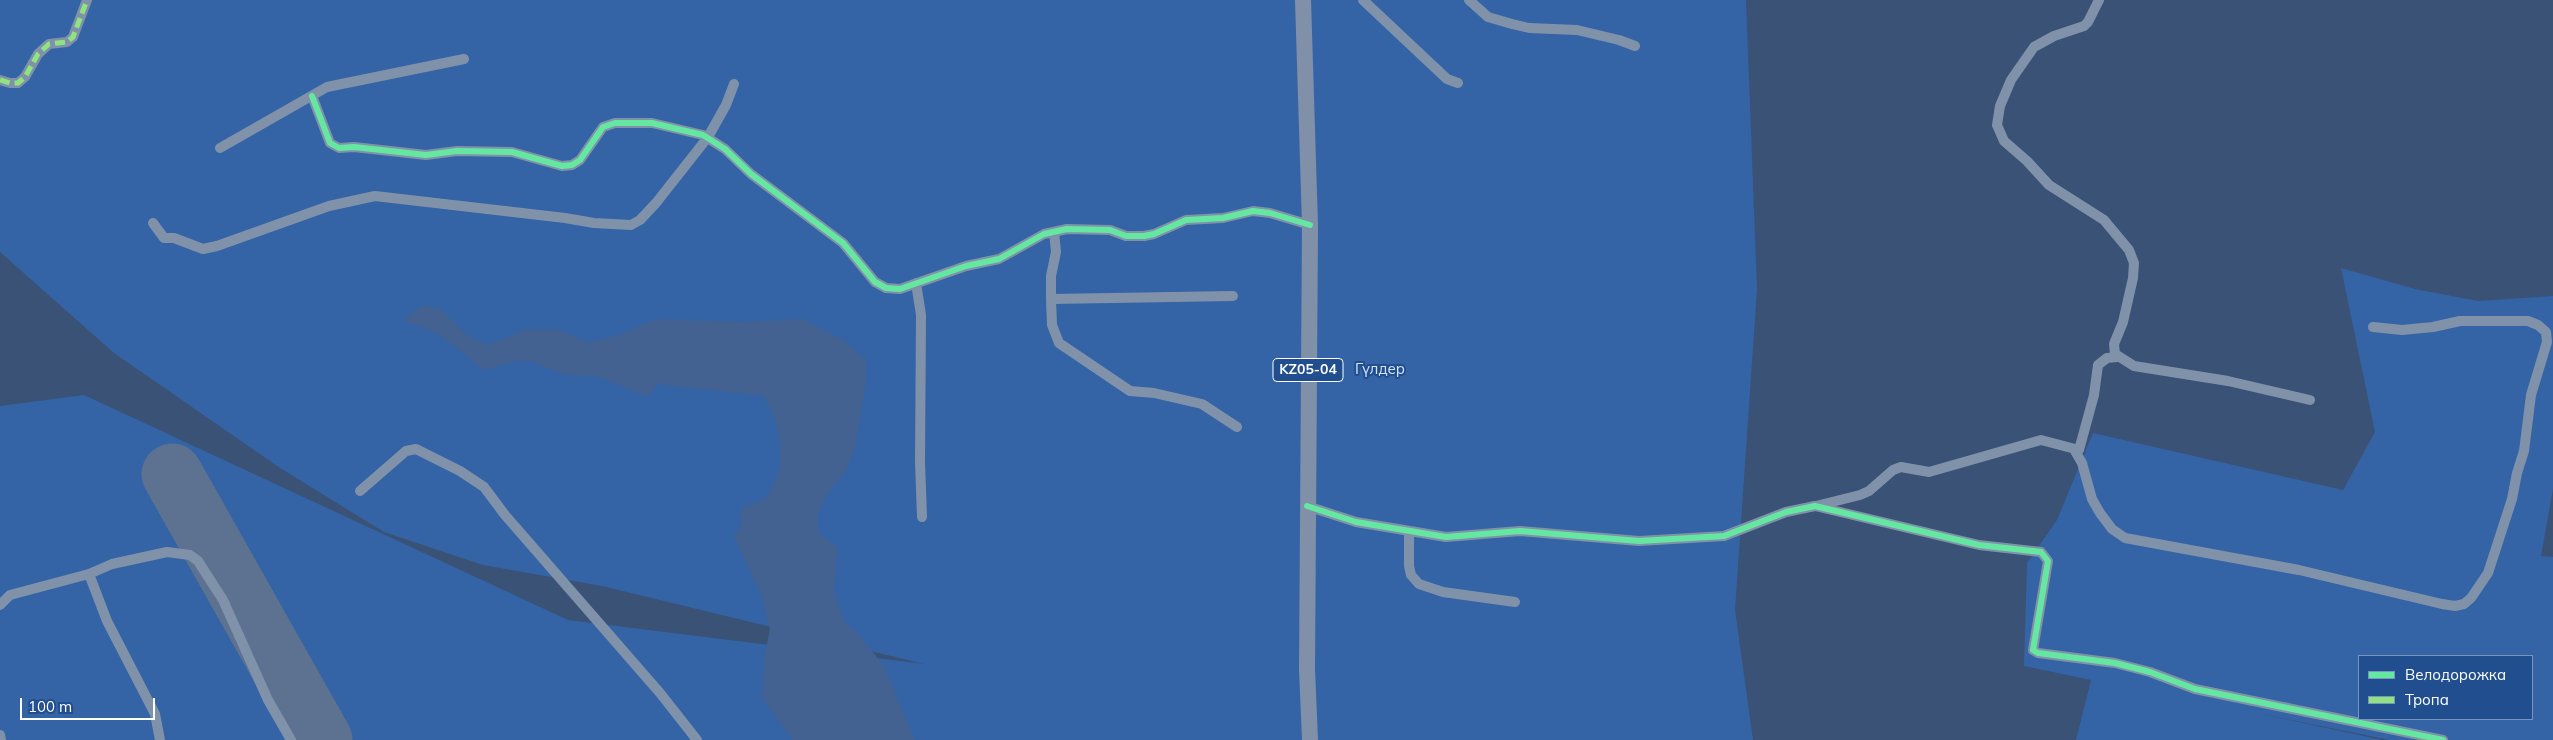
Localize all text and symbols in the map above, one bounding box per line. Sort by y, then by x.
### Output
road number: KZ05-04 [1273,358,1343,382]
park label: Гүлдер [1355,360,1405,378]
legend [2358,655,2533,720]
text: Велодорожка [2405,665,2506,684]
scale bar [22,688,158,720]
text: Тропа [2405,690,2449,709]
text: 100 m [28,697,72,716]

